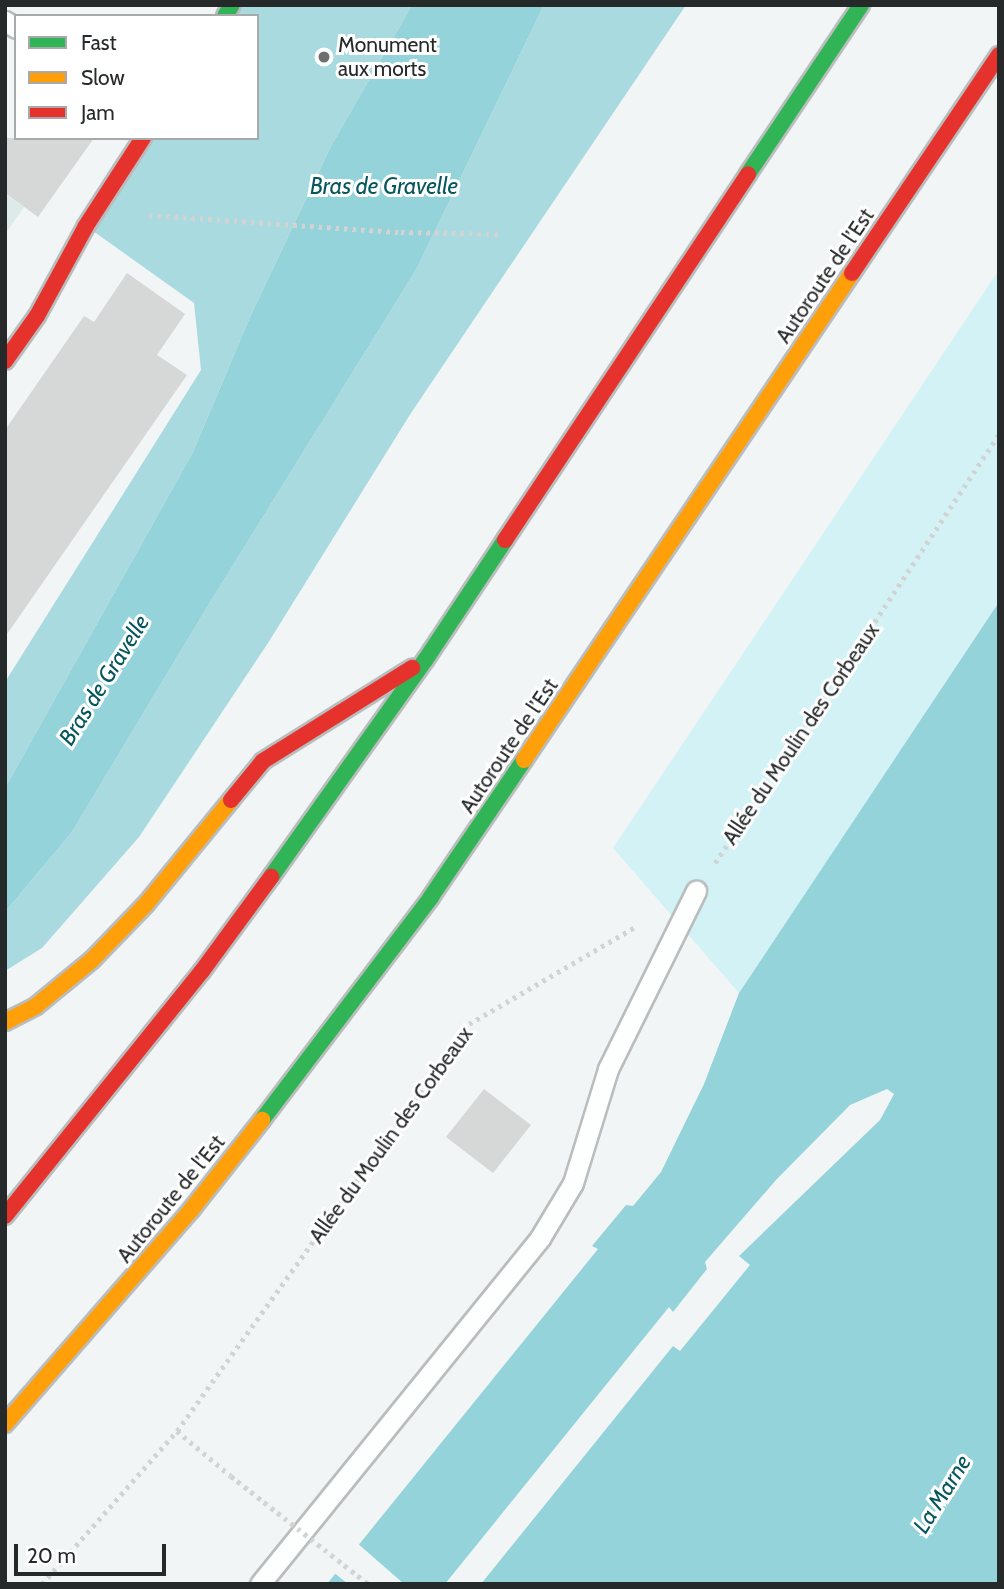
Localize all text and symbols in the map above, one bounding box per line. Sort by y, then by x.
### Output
legend [14,14,259,140]
text: Fast [81,30,117,55]
place label: Monument aux morts [338,32,437,82]
marker: Monument aux morts [316,49,332,65]
text: Slow [81,65,125,90]
text: Jam [81,100,115,125]
water label: Bras de Gravelle [310,172,458,200]
street label: Autoroute de l’Est [771,204,879,348]
water label: Bras de Gravelle [53,610,155,750]
street label: Allée du Moulin des Corbeaux [717,619,885,849]
street label: Autoroute de l’Est [455,674,563,818]
street label: Allée du Moulin des Corbeaux [304,1022,478,1248]
street label: Autoroute de l’Est [112,1130,230,1268]
water label: La Marne [907,1450,977,1538]
scale bar [18,1530,170,1574]
text: 20 m [27,1543,76,1568]

